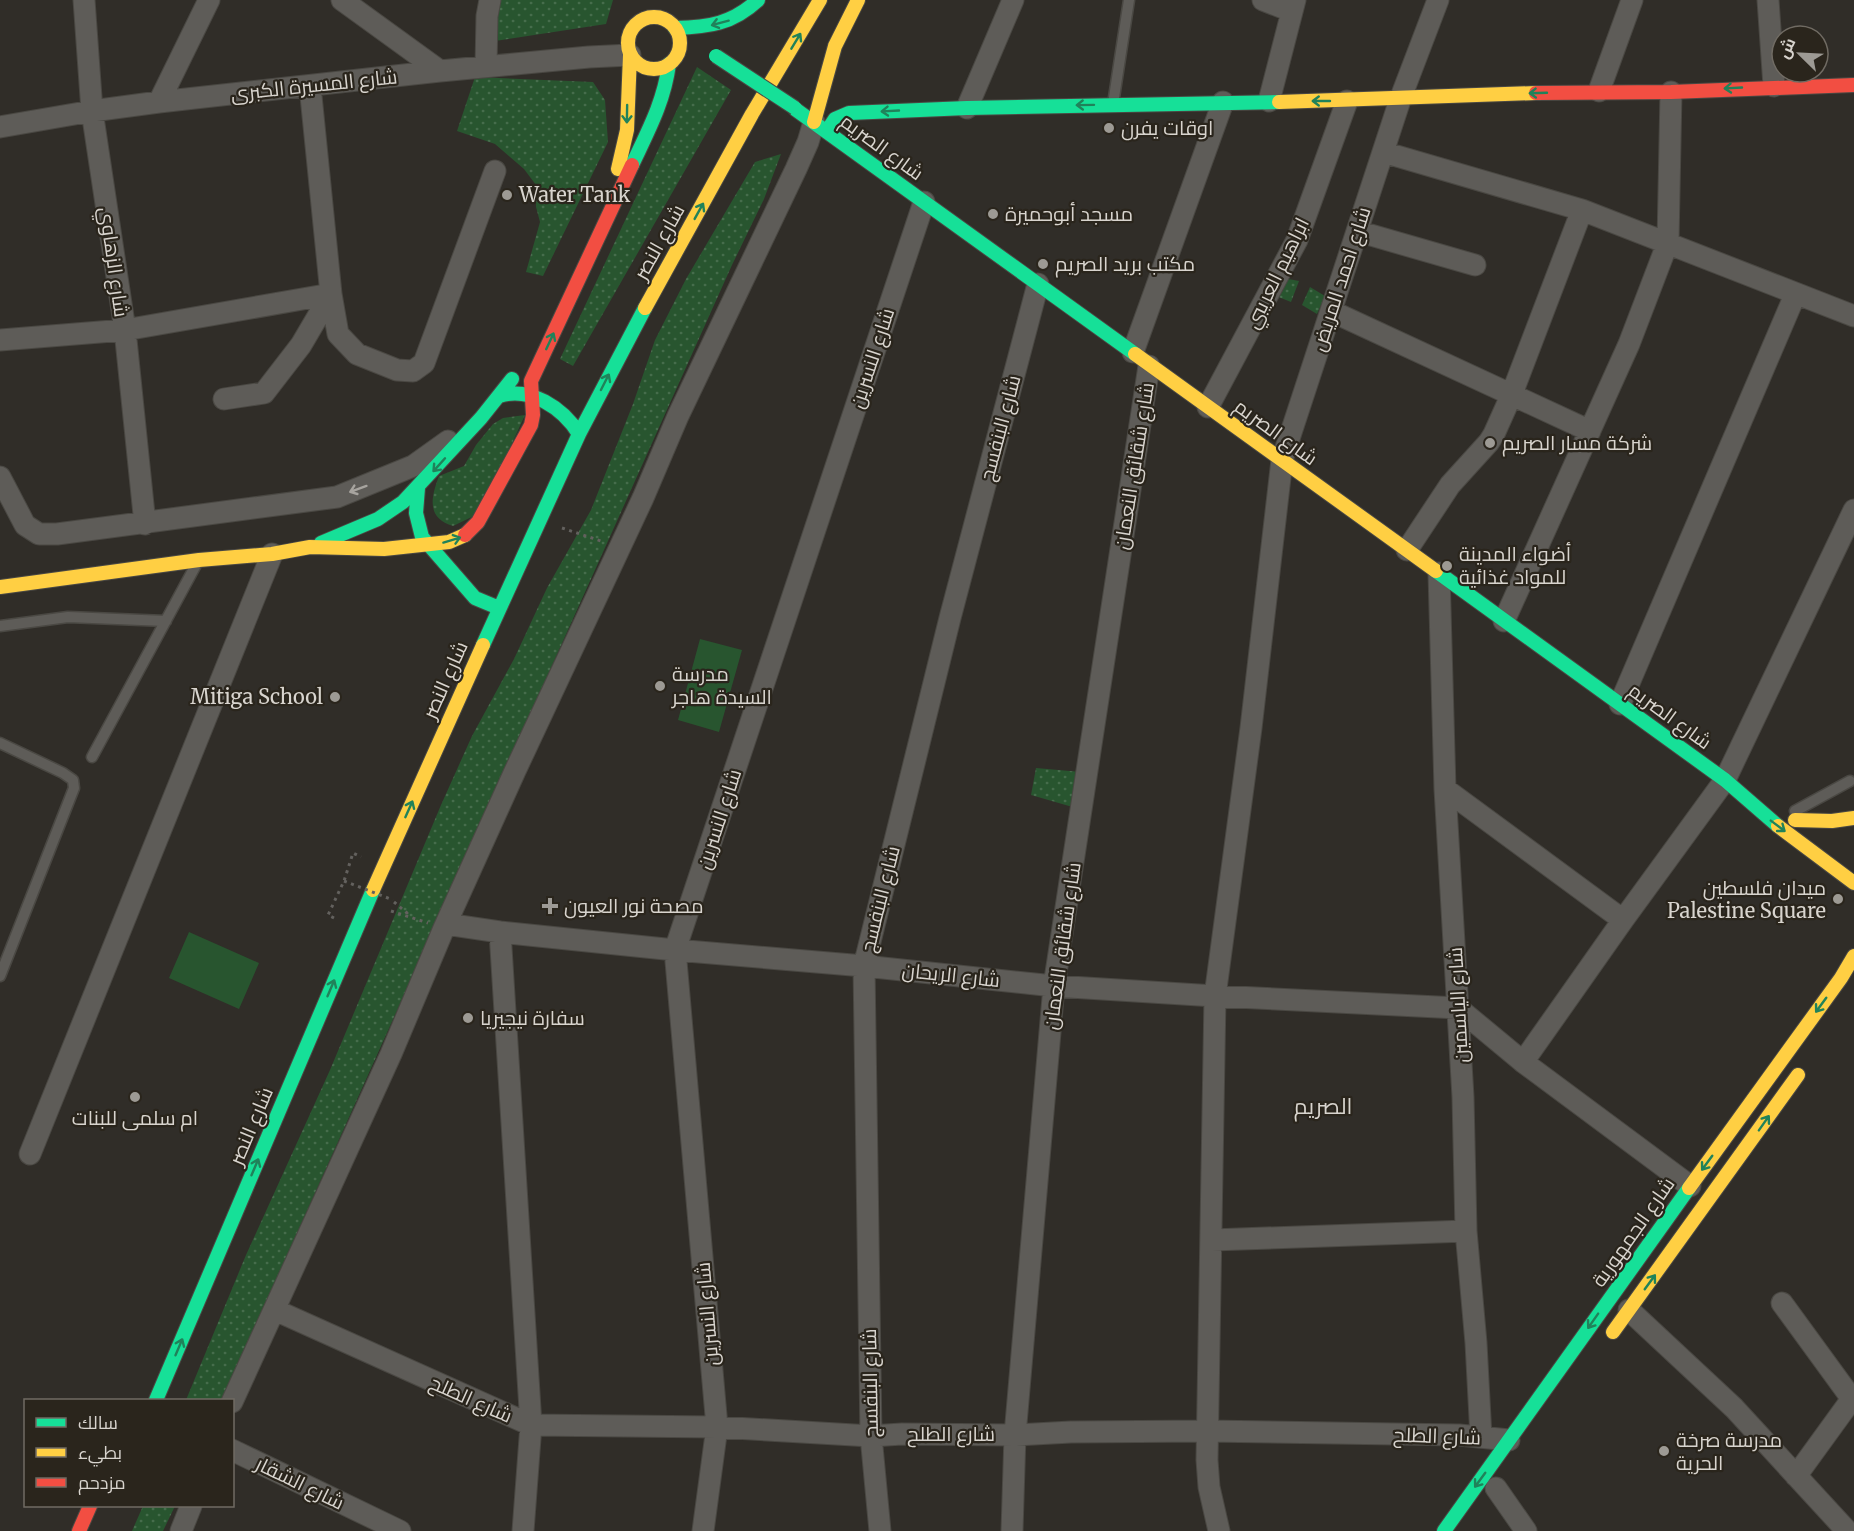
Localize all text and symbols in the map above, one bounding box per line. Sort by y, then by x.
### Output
one-way arrow [711,18,730,30]
north arrow [1770,24,1830,84]
one-way arrow [790,33,802,50]
text: ش [1773,34,1800,61]
street label: شارع المسيرة الكبرى [229,63,399,108]
one-way arrow [1723,83,1743,94]
one-way arrow [1528,87,1548,98]
one-way arrow [1312,95,1332,107]
one-way arrow [1075,99,1095,111]
one-way arrow [621,103,633,123]
one-way arrow [880,106,900,117]
street label: شارع الصريم [835,108,929,187]
place label: اوقات يفرن [1121,115,1213,141]
marker: اوقات يفرن [1102,121,1116,135]
place label: Water Tank [518,182,631,207]
marker: Water Tank [500,188,514,202]
street label: شارع النصر [627,200,691,286]
place label: مسجد أبوحميرة [1005,201,1133,226]
one-way arrow [694,202,705,220]
street label: شارع احمد المريض [1305,203,1378,355]
street label: شارع الزهاوي [90,205,135,319]
marker: مسجد أبوحميرة [986,207,1000,221]
street label: ابراهيم العريبي [1239,213,1318,334]
place label: مكتب بريد الصريم [1055,251,1195,278]
marker: مكتب بريد الصريم [1036,257,1050,271]
street label: شارع النسرين [844,305,901,412]
one-way arrow [544,333,556,351]
street label: شارع البنفسج [973,372,1028,484]
one-way arrow [600,373,611,391]
street label: شارع شقائق النعمان [1108,381,1161,552]
street label: شارع الصريم [1229,393,1323,472]
place label: شركة مسار الصريم [1502,430,1652,457]
marker: شركة مسار الصريم [1483,436,1497,450]
one-way arrow [432,457,446,472]
one-way arrow [349,485,368,496]
one-way arrow [442,534,461,545]
place label: أضواء المدينة للمواد غذائية [1459,541,1571,589]
marker: أضواء المدينة للمواد غذائية [1440,559,1454,573]
street label: شارع النصر [416,637,475,724]
place label: مدرسة السيدة هاجر [671,661,772,709]
street label: شارع الصريم [1623,677,1717,756]
marker: مدرسة السيدة هاجر [653,679,667,693]
place label: Mitiga School [190,684,323,709]
marker: Mitiga School [328,690,342,704]
street label: شارع النسرين [691,766,748,873]
one-way arrow [404,800,415,819]
one-way arrow [1770,819,1786,832]
street label: شارع البنفسج [854,843,907,955]
street label: شارع شقائق النعمان [1037,861,1088,1032]
place label: ميدان فلسطين Palestine Square [1667,875,1826,923]
marker: ميدان فلسطين Palestine Square [1831,892,1845,906]
place label: مصحة نور العيون [564,893,704,919]
marker: مصحة نور العيون [541,897,559,915]
street label: شارع الياسمين [1442,946,1475,1064]
street label: شارع الريحان [901,957,1001,994]
one-way arrow [326,979,337,997]
one-way arrow [1815,997,1828,1013]
place label: سفارة نيجيريا [480,1005,585,1030]
marker: سفارة نيجيريا [461,1011,475,1025]
street label: شارع النصر [223,1083,280,1170]
marker: ام سلمى للبنات [128,1090,142,1104]
district label: الصريم [1294,1092,1352,1122]
place label: ام سلمى للبنات [72,1105,198,1132]
one-way arrow [1758,1116,1770,1132]
one-way arrow [1701,1154,1713,1170]
one-way arrow [250,1159,261,1177]
street label: شارع الجمهورية [1586,1172,1681,1293]
street label: شارع النسرين [690,1261,725,1367]
one-way arrow [1644,1274,1657,1290]
one-way arrow [1587,1313,1600,1329]
street label: شارع البنفسج [856,1328,885,1438]
one-way arrow [174,1338,185,1356]
street label: شارع الطلح [425,1369,517,1430]
legend [24,1399,234,1507]
text: سالك [78,1411,118,1434]
street label: شارع الطلح [907,1421,995,1448]
street label: شارع الطلح [1393,1421,1481,1452]
place label: مدرسة صرخة الحرية [1676,1427,1782,1475]
text: بطيء [78,1441,122,1467]
marker: مدرسة صرخة الحرية [1657,1444,1671,1458]
street label: شارع الشقار [250,1450,349,1517]
text: مزدحم [78,1471,126,1495]
one-way arrow [1474,1472,1486,1488]

